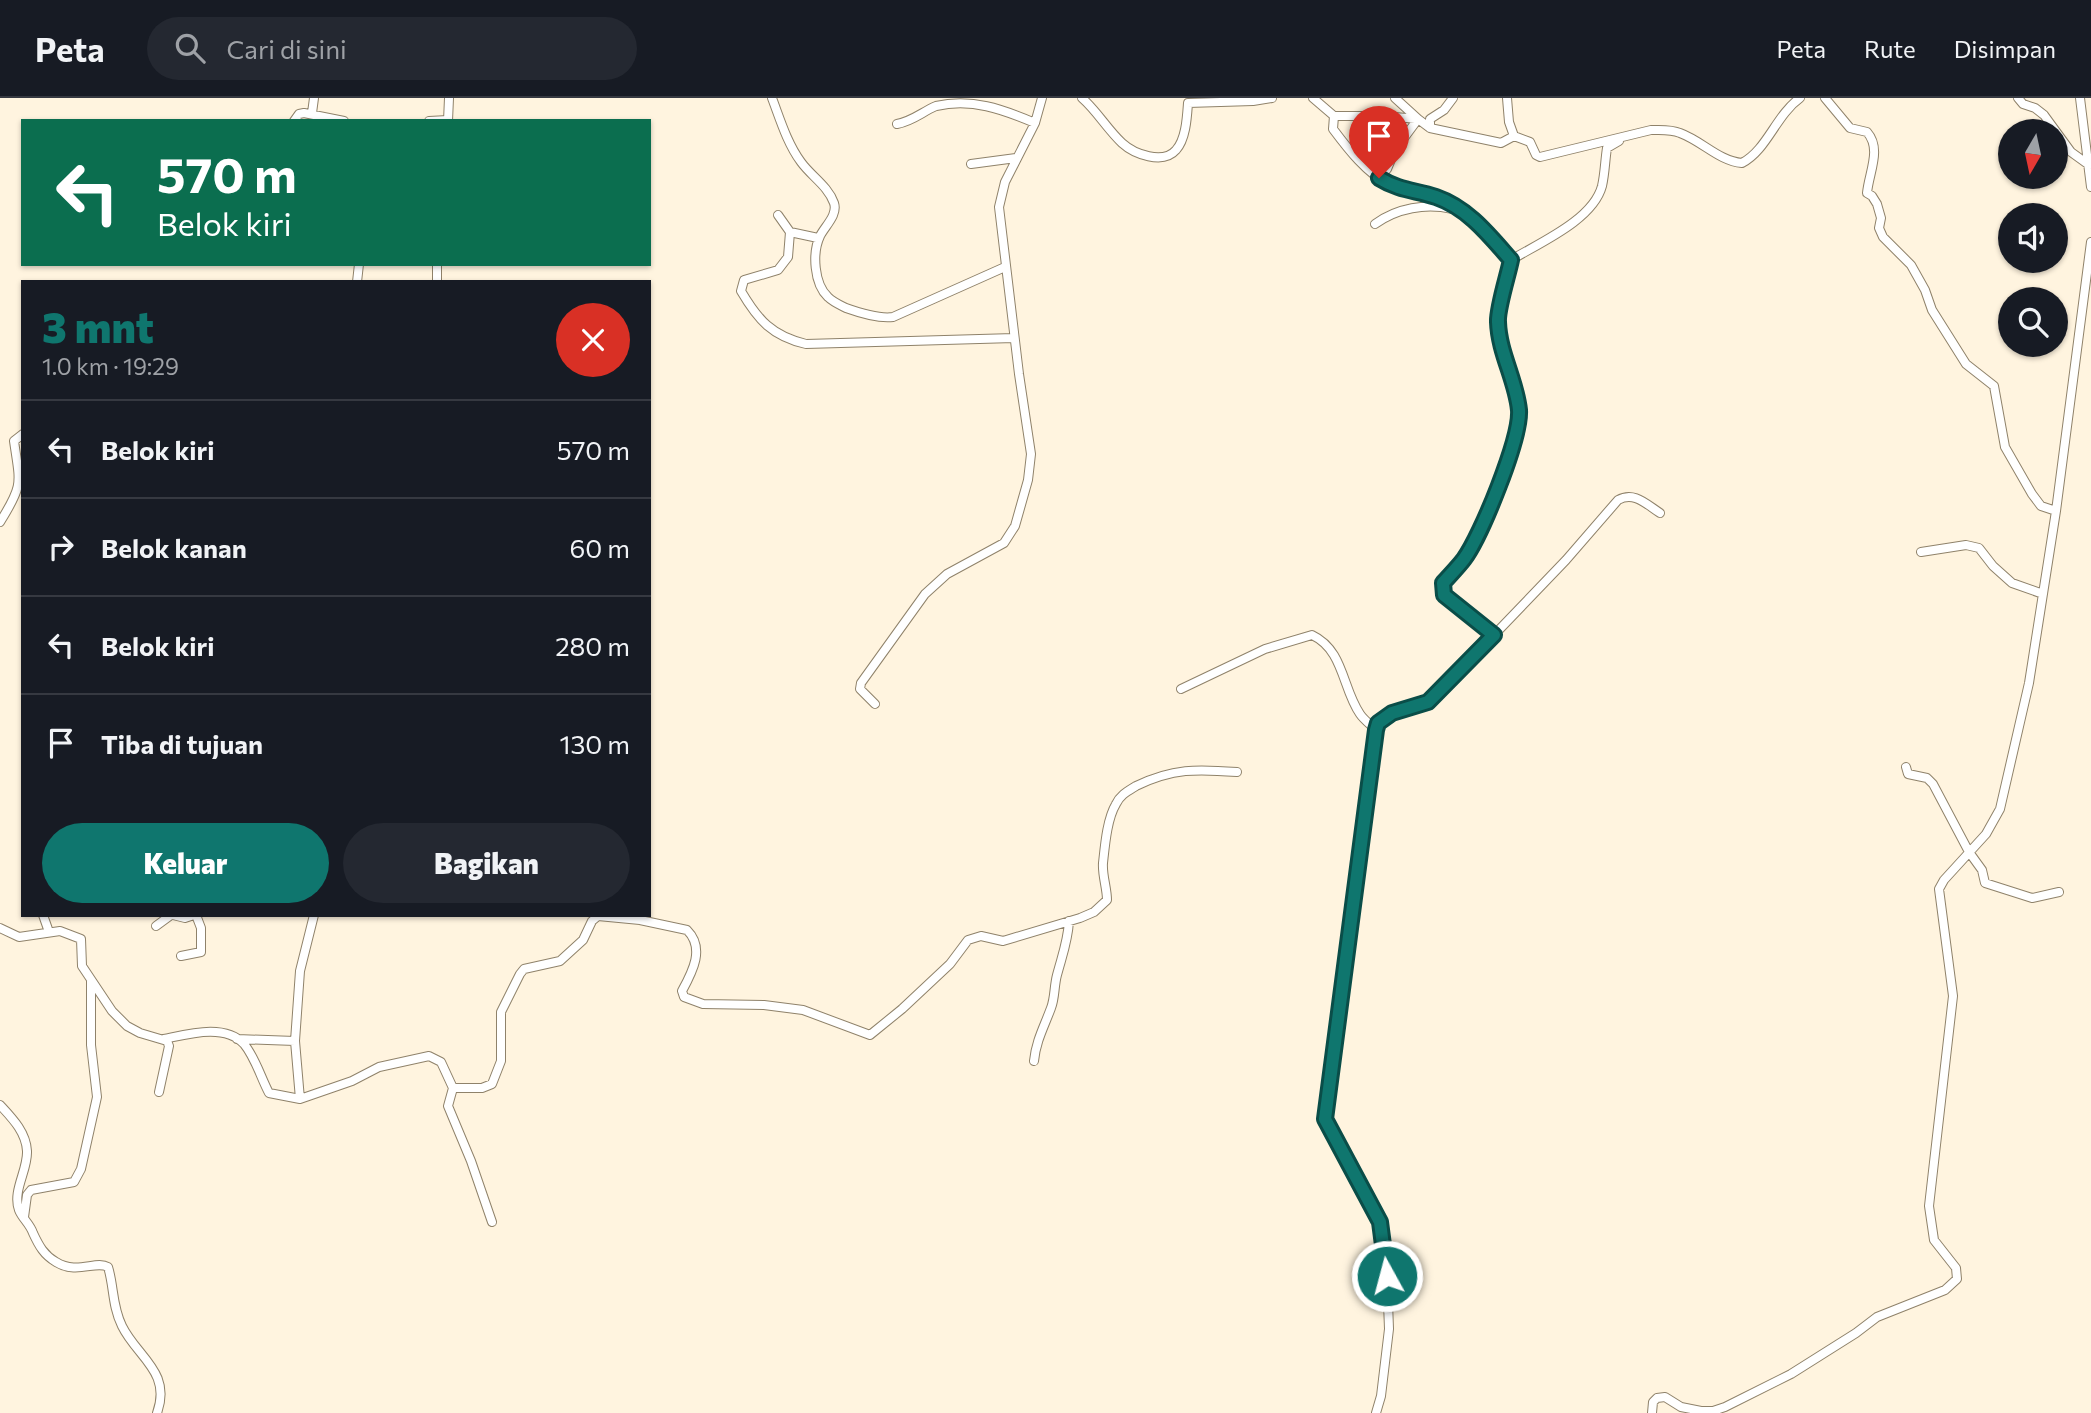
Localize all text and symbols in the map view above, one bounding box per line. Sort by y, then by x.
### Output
search box [147,17,637,80]
text: Peta [35,28,105,69]
icon: search [171,29,209,67]
text: Cari di sini [227,33,347,64]
text: Peta [1776,34,1826,63]
text: Rute [1864,34,1916,63]
text: Disimpan [1954,34,2056,63]
pin [1349,106,1409,178]
icon: arrive [1360,117,1398,155]
north arrow [1998,119,2068,189]
map controls [1998,119,2068,357]
text: 570 m [157,143,297,203]
icon: left [42,147,133,238]
text: Belok kiri [157,203,292,243]
button: sound [1998,203,2068,273]
button: search [1998,287,2068,357]
text: 3 mnt [42,300,154,352]
button: close [556,303,630,377]
text: 1.0 km · 19:29 [42,352,179,380]
icon: left [42,430,80,468]
text: Belok kiri [101,434,215,465]
text: 570 m [557,434,630,465]
icon: right [42,528,80,566]
text: Belok kanan [101,532,247,563]
text: 60 m [570,532,630,563]
icon: left [42,626,80,664]
text: Belok kiri [101,630,215,661]
text: 280 m [555,630,630,661]
icon: arrive [42,724,80,762]
text: Tiba di tujuan [101,728,263,759]
text: 130 m [559,728,630,759]
button: Keluar [42,823,329,903]
button: Bagikan [343,823,630,903]
position arrow [1350,1239,1424,1313]

